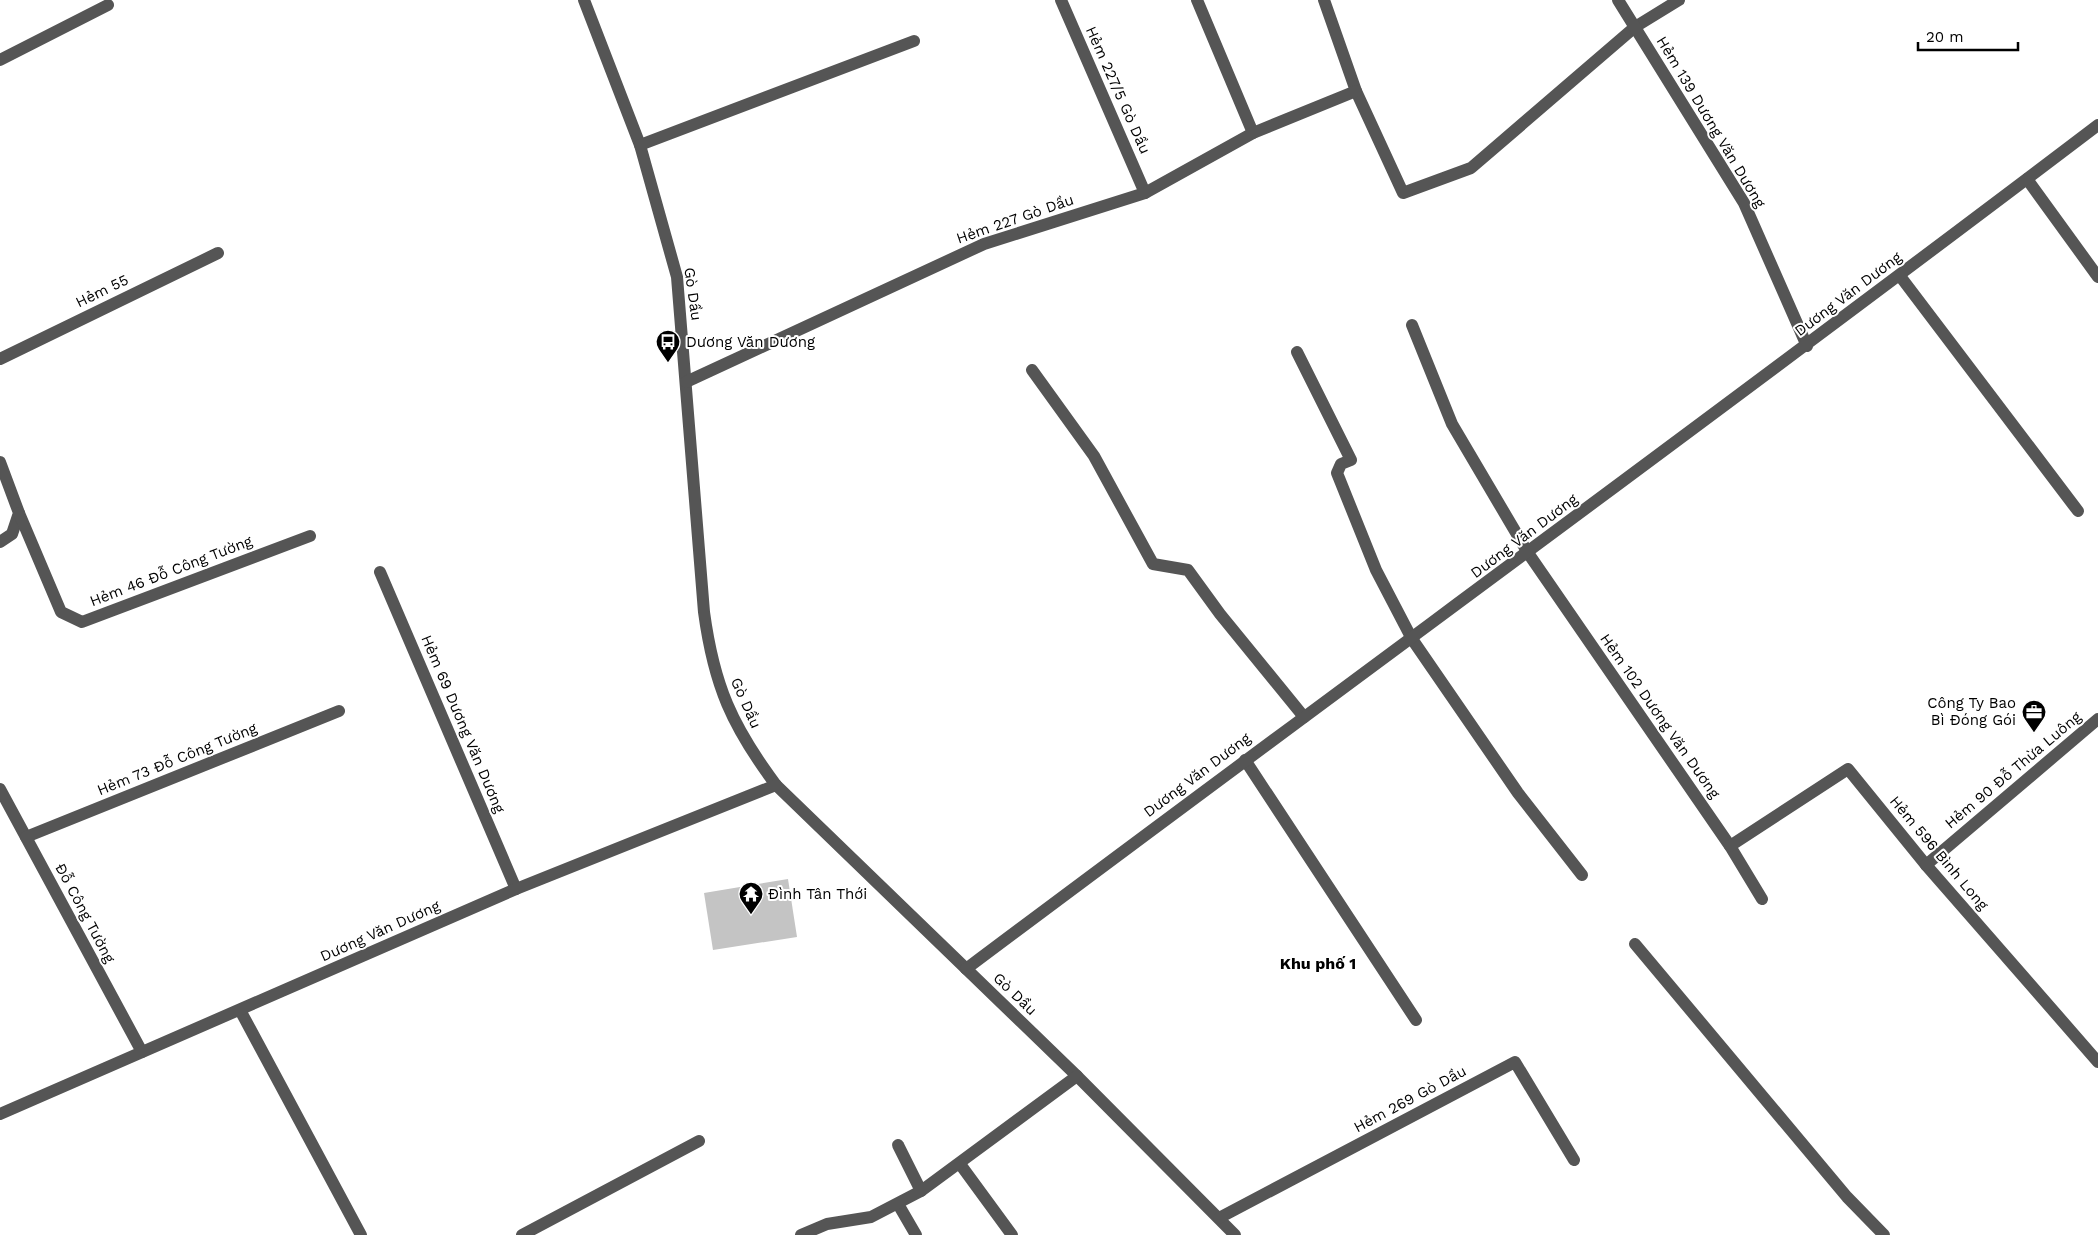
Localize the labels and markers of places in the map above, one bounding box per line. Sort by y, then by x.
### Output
bus stop icon: Dương Văn Dương [655,329,681,363]
place label: Dương Văn Dương [686,333,815,351]
place label: Công Ty Bao Bì Đóng Gói [1927,694,2016,729]
office icon: Công Ty Bao Bì Đóng Gói [2021,699,2047,733]
temple icon: Đình Tân Thới [738,881,764,915]
place label: Đình Tân Thới [768,885,867,903]

